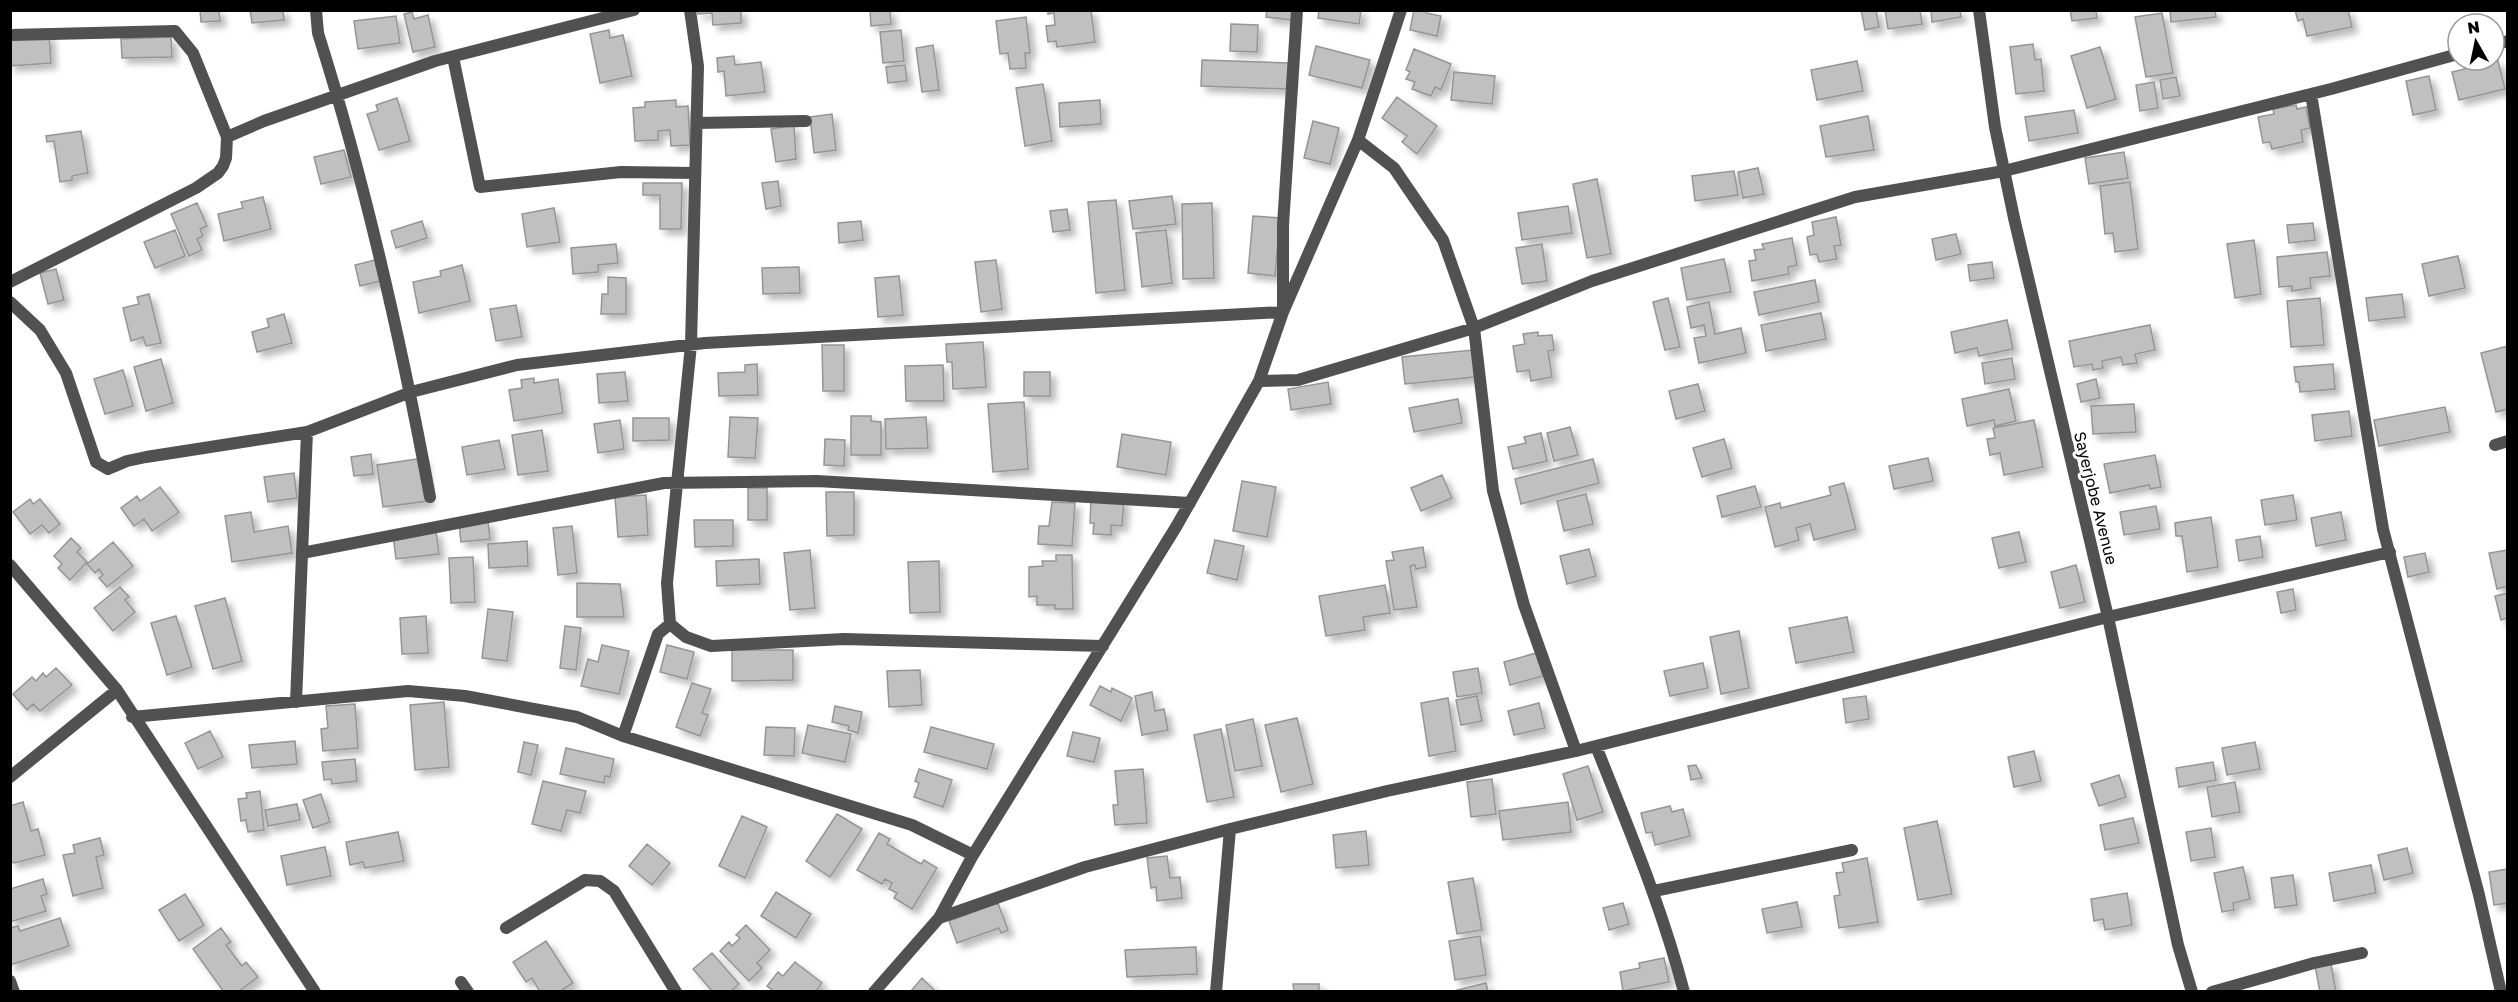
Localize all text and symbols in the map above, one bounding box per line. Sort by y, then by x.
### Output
north arrow [2446,12,2506,72]
text: N [2466,16,2481,38]
street label: Sayerjobe Avenue [2070,429,2122,567]

